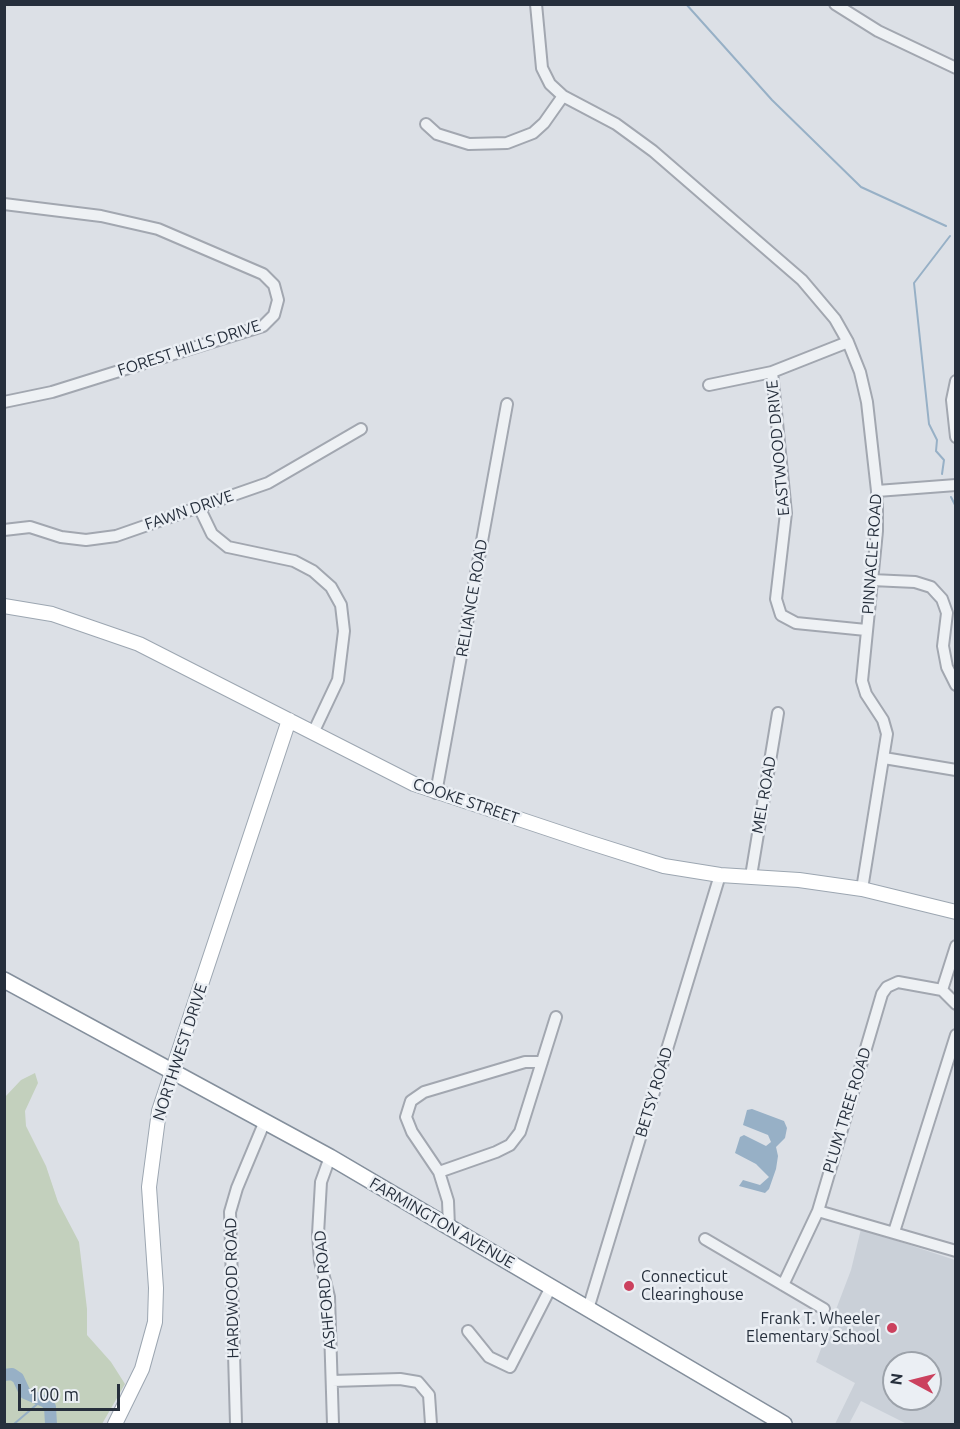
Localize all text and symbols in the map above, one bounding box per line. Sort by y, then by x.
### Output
street label: FOREST HILLS DRIVE [115,316,263,380]
street label: EASTWOOD DRIVE [762,379,794,517]
street label: FAWN DRIVE [142,486,236,534]
street label: PINNACLE ROAD [858,493,886,615]
street label: RELIANCE ROAD [452,538,492,658]
street label: MEL ROAD [748,755,780,835]
street label: COOKE STREET [410,774,522,828]
street label: NORTHWEST DRIVE [149,981,211,1123]
street label: BETSY ROAD [631,1045,677,1139]
street label: PLUM TREE ROAD [819,1045,875,1175]
street label: FARMINGTON AVENUE [366,1174,518,1272]
street label: HARDWOOD ROAD [221,1217,243,1359]
street label: ASHFORD ROAD [310,1229,340,1351]
place label: Connecticut Clearinghouse [641,1267,744,1305]
marker: Connecticut Clearinghouse [622,1279,636,1293]
place label: Frank T. Wheeler Elementary School [746,1309,880,1347]
marker: Frank T. Wheeler Elementary School [885,1321,899,1335]
north arrow [882,1351,942,1411]
scale bar [21,1372,123,1410]
text: N [886,1372,906,1386]
text: 100 m [29,1384,79,1404]

